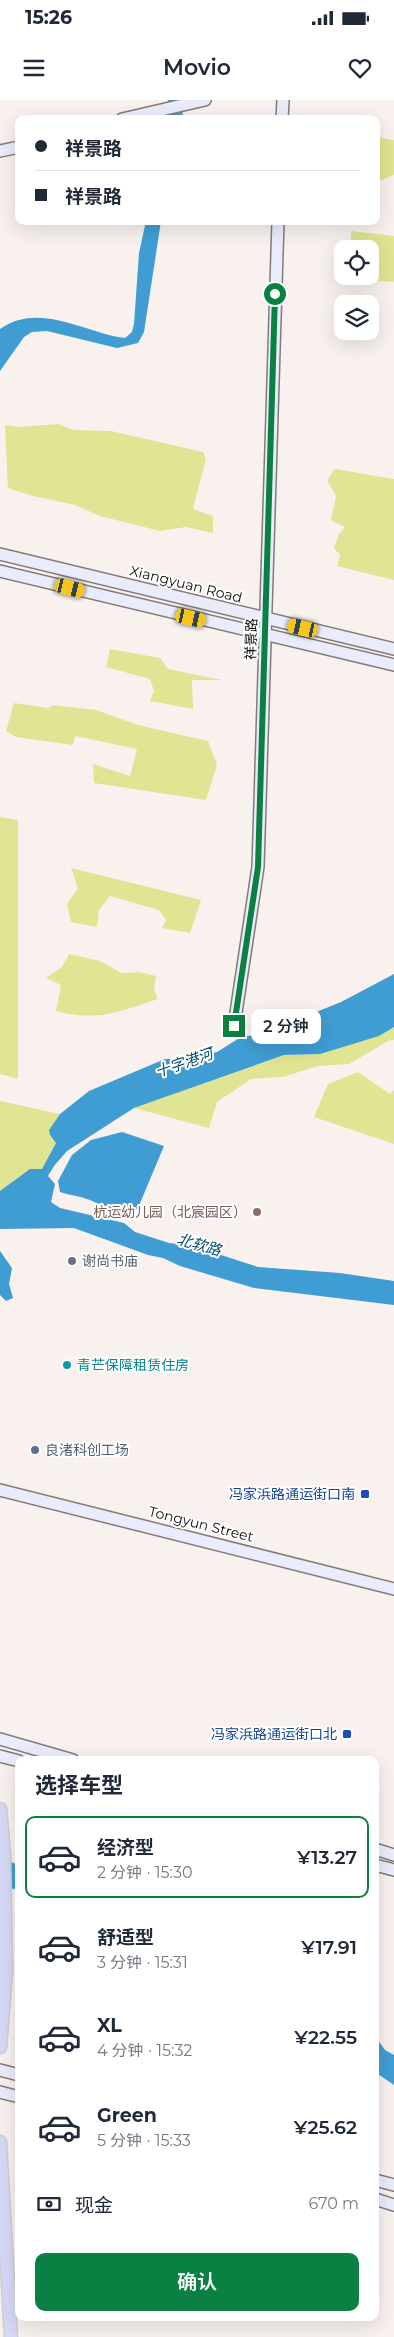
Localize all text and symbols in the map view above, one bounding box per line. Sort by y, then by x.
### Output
text: 15:26 [25,6,72,29]
icon: menu [20,54,48,82]
text: Movio [163,54,231,81]
icon: heart [346,54,374,82]
text: 祥景路 [65,137,122,160]
text: 祥景路 [65,185,122,208]
map controls [334,240,379,340]
button: locate [334,240,379,285]
route start [264,283,286,305]
button: layers [334,295,379,340]
street label: Xiangyuan Road [128,561,244,607]
car [53,577,86,599]
car [174,607,207,629]
car [286,617,319,639]
street label: 祥景路 [241,618,261,660]
callout: 2 分钟 [252,1008,322,1044]
route end [223,1015,245,1037]
text: 2 分钟 [263,1017,309,1036]
water label: 十字港河 [152,1043,218,1081]
place label: 杭运幼儿园（北宸园区） [93,1203,247,1221]
marker: 杭运幼儿园（北宸园区） [251,1206,263,1218]
water label: 北软路 [175,1229,225,1260]
place label: 谢尚书庙 [82,1252,138,1270]
marker: 谢尚书庙 [66,1255,78,1267]
place label: 青芒保障租赁住房 [77,1356,189,1374]
marker: 青芒保障租赁住房 [61,1359,73,1371]
place label: 良渚科创工场 [45,1441,129,1459]
marker: 良渚科创工场 [29,1444,41,1456]
place label: 冯家浜路通运街口南 [229,1485,355,1503]
marker: 冯家浜路通运街口南 [359,1488,371,1500]
street label: Tongyun Street [147,1502,256,1546]
place label: 冯家浜路通运街口北 [211,1725,337,1743]
marker: 冯家浜路通运街口北 [341,1728,353,1740]
text: 选择车型 [35,1772,123,1799]
icon: car [37,1835,82,1880]
text: 经济型 [97,1836,154,1859]
text: ¥13.27 [297,1846,357,1869]
text: 2 分钟 · 15:30 [97,1863,193,1882]
icon: car [37,1925,82,1970]
text: 舒适型 [97,1926,154,1949]
text: ¥17.91 [301,1936,357,1959]
text: 3 分钟 · 15:31 [97,1953,188,1972]
text: XL [97,2014,122,2037]
icon: car [37,2015,82,2060]
text: ¥22.55 [294,2026,357,2049]
text: 4 分钟 · 15:32 [97,2041,192,2060]
text: Green [97,2104,157,2127]
icon: car [37,2105,82,2150]
text: ¥25.62 [294,2116,357,2139]
text: 5 分钟 · 15:33 [97,2131,191,2150]
icon: cash [35,2190,63,2218]
text: 现金 [75,2194,113,2217]
text: 670 m [309,2194,359,2213]
button: 确认 [35,2253,359,2311]

